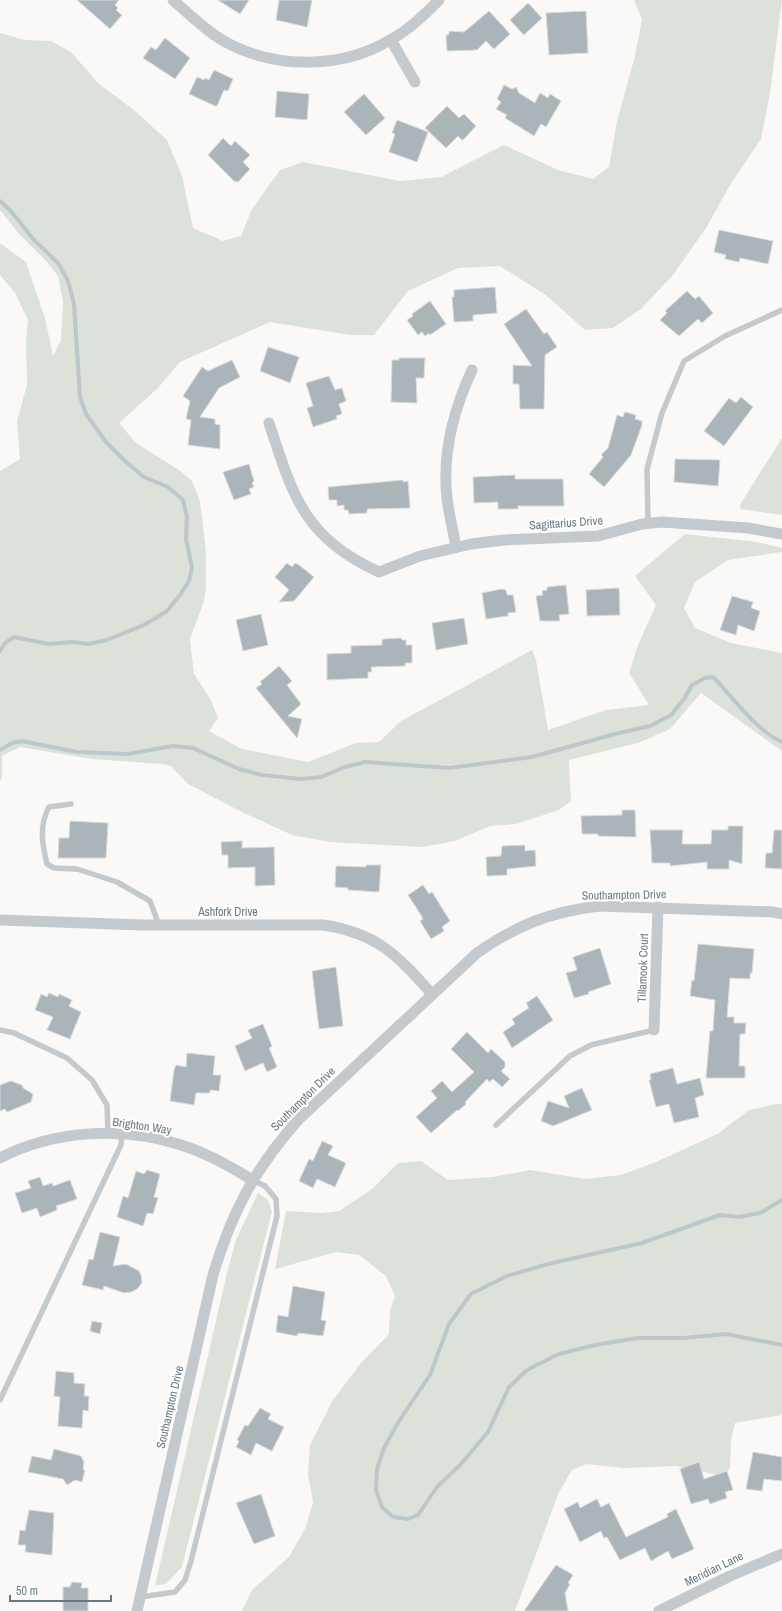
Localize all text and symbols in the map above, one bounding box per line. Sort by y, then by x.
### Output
street label: Sagittarius Drive [529,512,603,534]
street label: Southampton Drive [581,886,667,904]
street label: Ashfork Drive [197,904,258,920]
street label: Tillamook Court [634,933,652,1003]
street label: Southampton Drive [267,1063,339,1135]
street label: Brighton Way [112,1114,173,1138]
street label: Southampton Drive [153,1364,187,1450]
street label: Meridian Lane [682,1548,746,1590]
scale bar [10,1577,111,1603]
text: 50 m [16,1583,38,1599]

